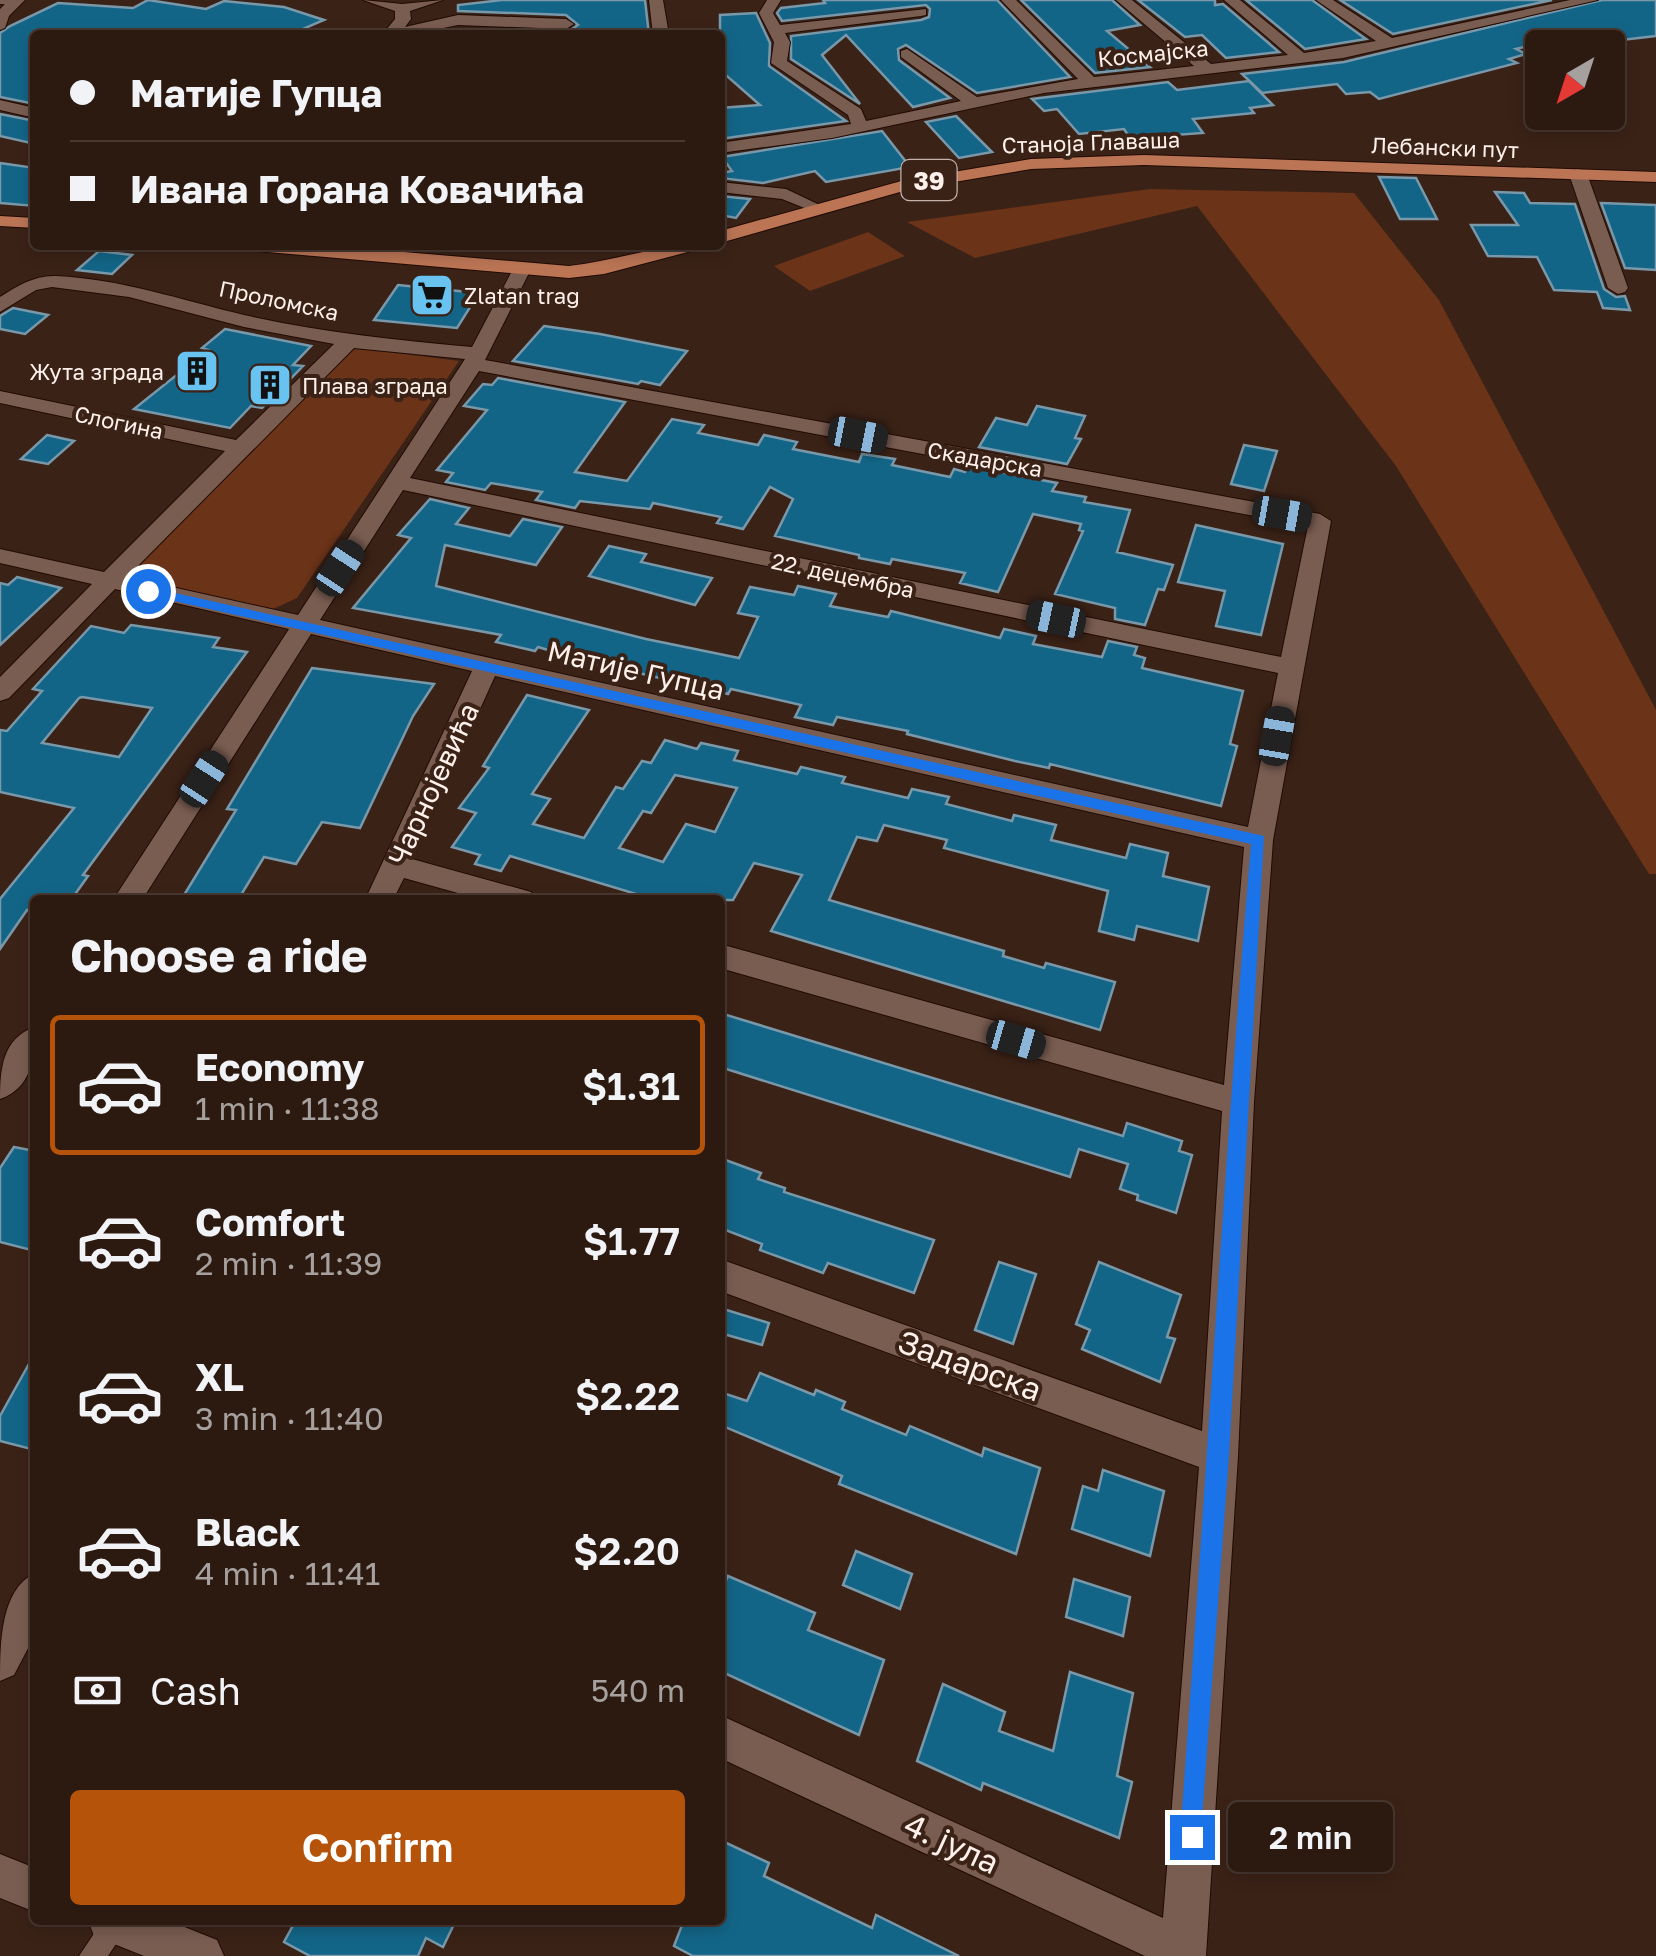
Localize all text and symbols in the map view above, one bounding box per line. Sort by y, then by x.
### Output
north arrow [1525,30,1625,130]
map controls [1525,30,1625,130]
street label: Космајска [1096,34,1210,72]
text: Матије Гупца [130,70,382,115]
street label: Станоја Главаша [1001,125,1181,159]
street label: Лебански пут [1371,131,1520,163]
road number: 39 [902,160,956,200]
text: Ивана Горана Ковачића [130,166,584,211]
supermarket icon: Zlatan trag [409,272,455,318]
street label: Проломска [217,274,341,326]
place label: Zlatan trag [464,282,580,309]
building icon: Жута зграда [174,348,220,394]
place label: Жута зграда [29,358,164,385]
building icon: Плава зграда [247,362,293,408]
place label: Плава зграда [302,372,448,399]
street label: Слогина [72,399,166,445]
car [826,415,890,455]
street label: Скадарска [925,436,1045,482]
car [1250,494,1314,534]
car [311,535,369,601]
street label: 22. децембра [769,547,917,603]
route start [126,569,171,614]
car [1024,598,1088,640]
street label: Матије Гупца [544,634,728,706]
street label: Чарнојевића [381,697,485,871]
car [1257,704,1297,768]
car [175,746,233,812]
text: Choose a ride [70,928,368,982]
car [983,1017,1049,1063]
icon: car [75,1040,165,1130]
text: Economy [195,1044,364,1089]
text: $1.31 [582,1063,680,1108]
text: 1 min · 11:38 [195,1089,380,1127]
icon: car [75,1195,165,1285]
text: Comfort [195,1199,345,1244]
text: $1.77 [583,1218,680,1263]
text: 2 min · 11:39 [195,1244,382,1282]
street label: Задарска [893,1322,1047,1408]
icon: car [75,1350,165,1440]
text: XL [195,1354,244,1399]
text: $2.22 [575,1373,680,1418]
text: 3 min · 11:40 [195,1399,384,1437]
icon: car [75,1505,165,1595]
text: Black [195,1509,300,1554]
text: $2.20 [573,1528,680,1573]
text: 4 min · 11:41 [195,1554,380,1592]
icon: cash [70,1663,125,1718]
text: Cash [150,1668,241,1713]
text: 540 m [591,1671,685,1709]
button: Confirm [70,1790,685,1905]
callout: 2 min [1227,1802,1392,1872]
street label: 4. јула [899,1805,1005,1881]
route end [1170,1815,1215,1860]
text: 2 min [1269,1818,1352,1856]

